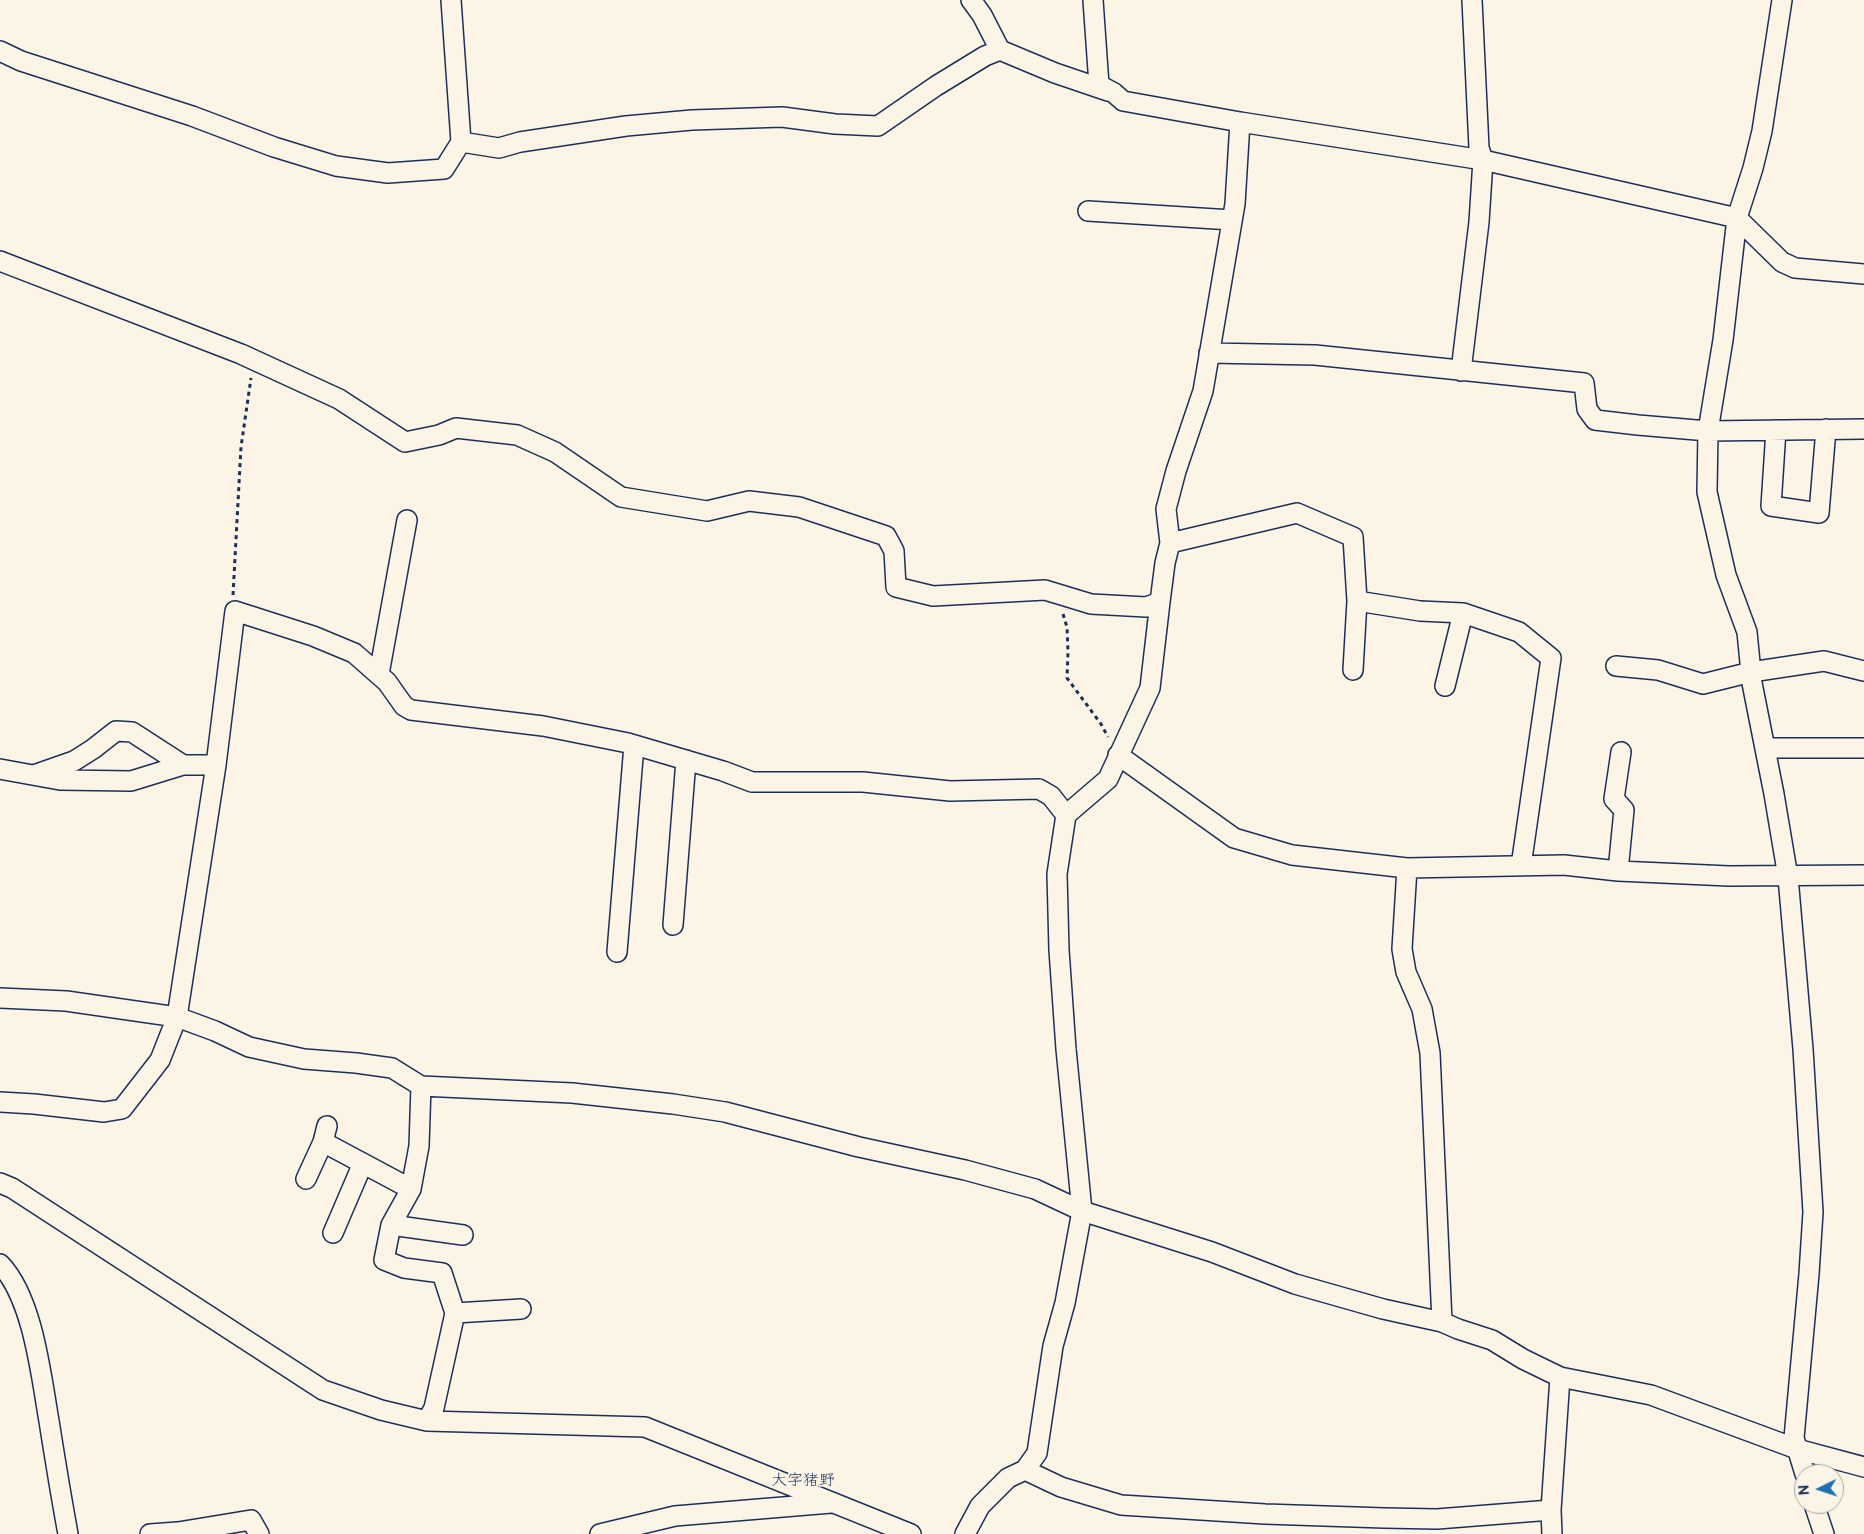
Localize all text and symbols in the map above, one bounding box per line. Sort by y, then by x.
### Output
north arrow [1794,1464,1844,1514]
district label: 大字猪野 [771,1471,835,1491]
text: N [1796,1484,1813,1496]

